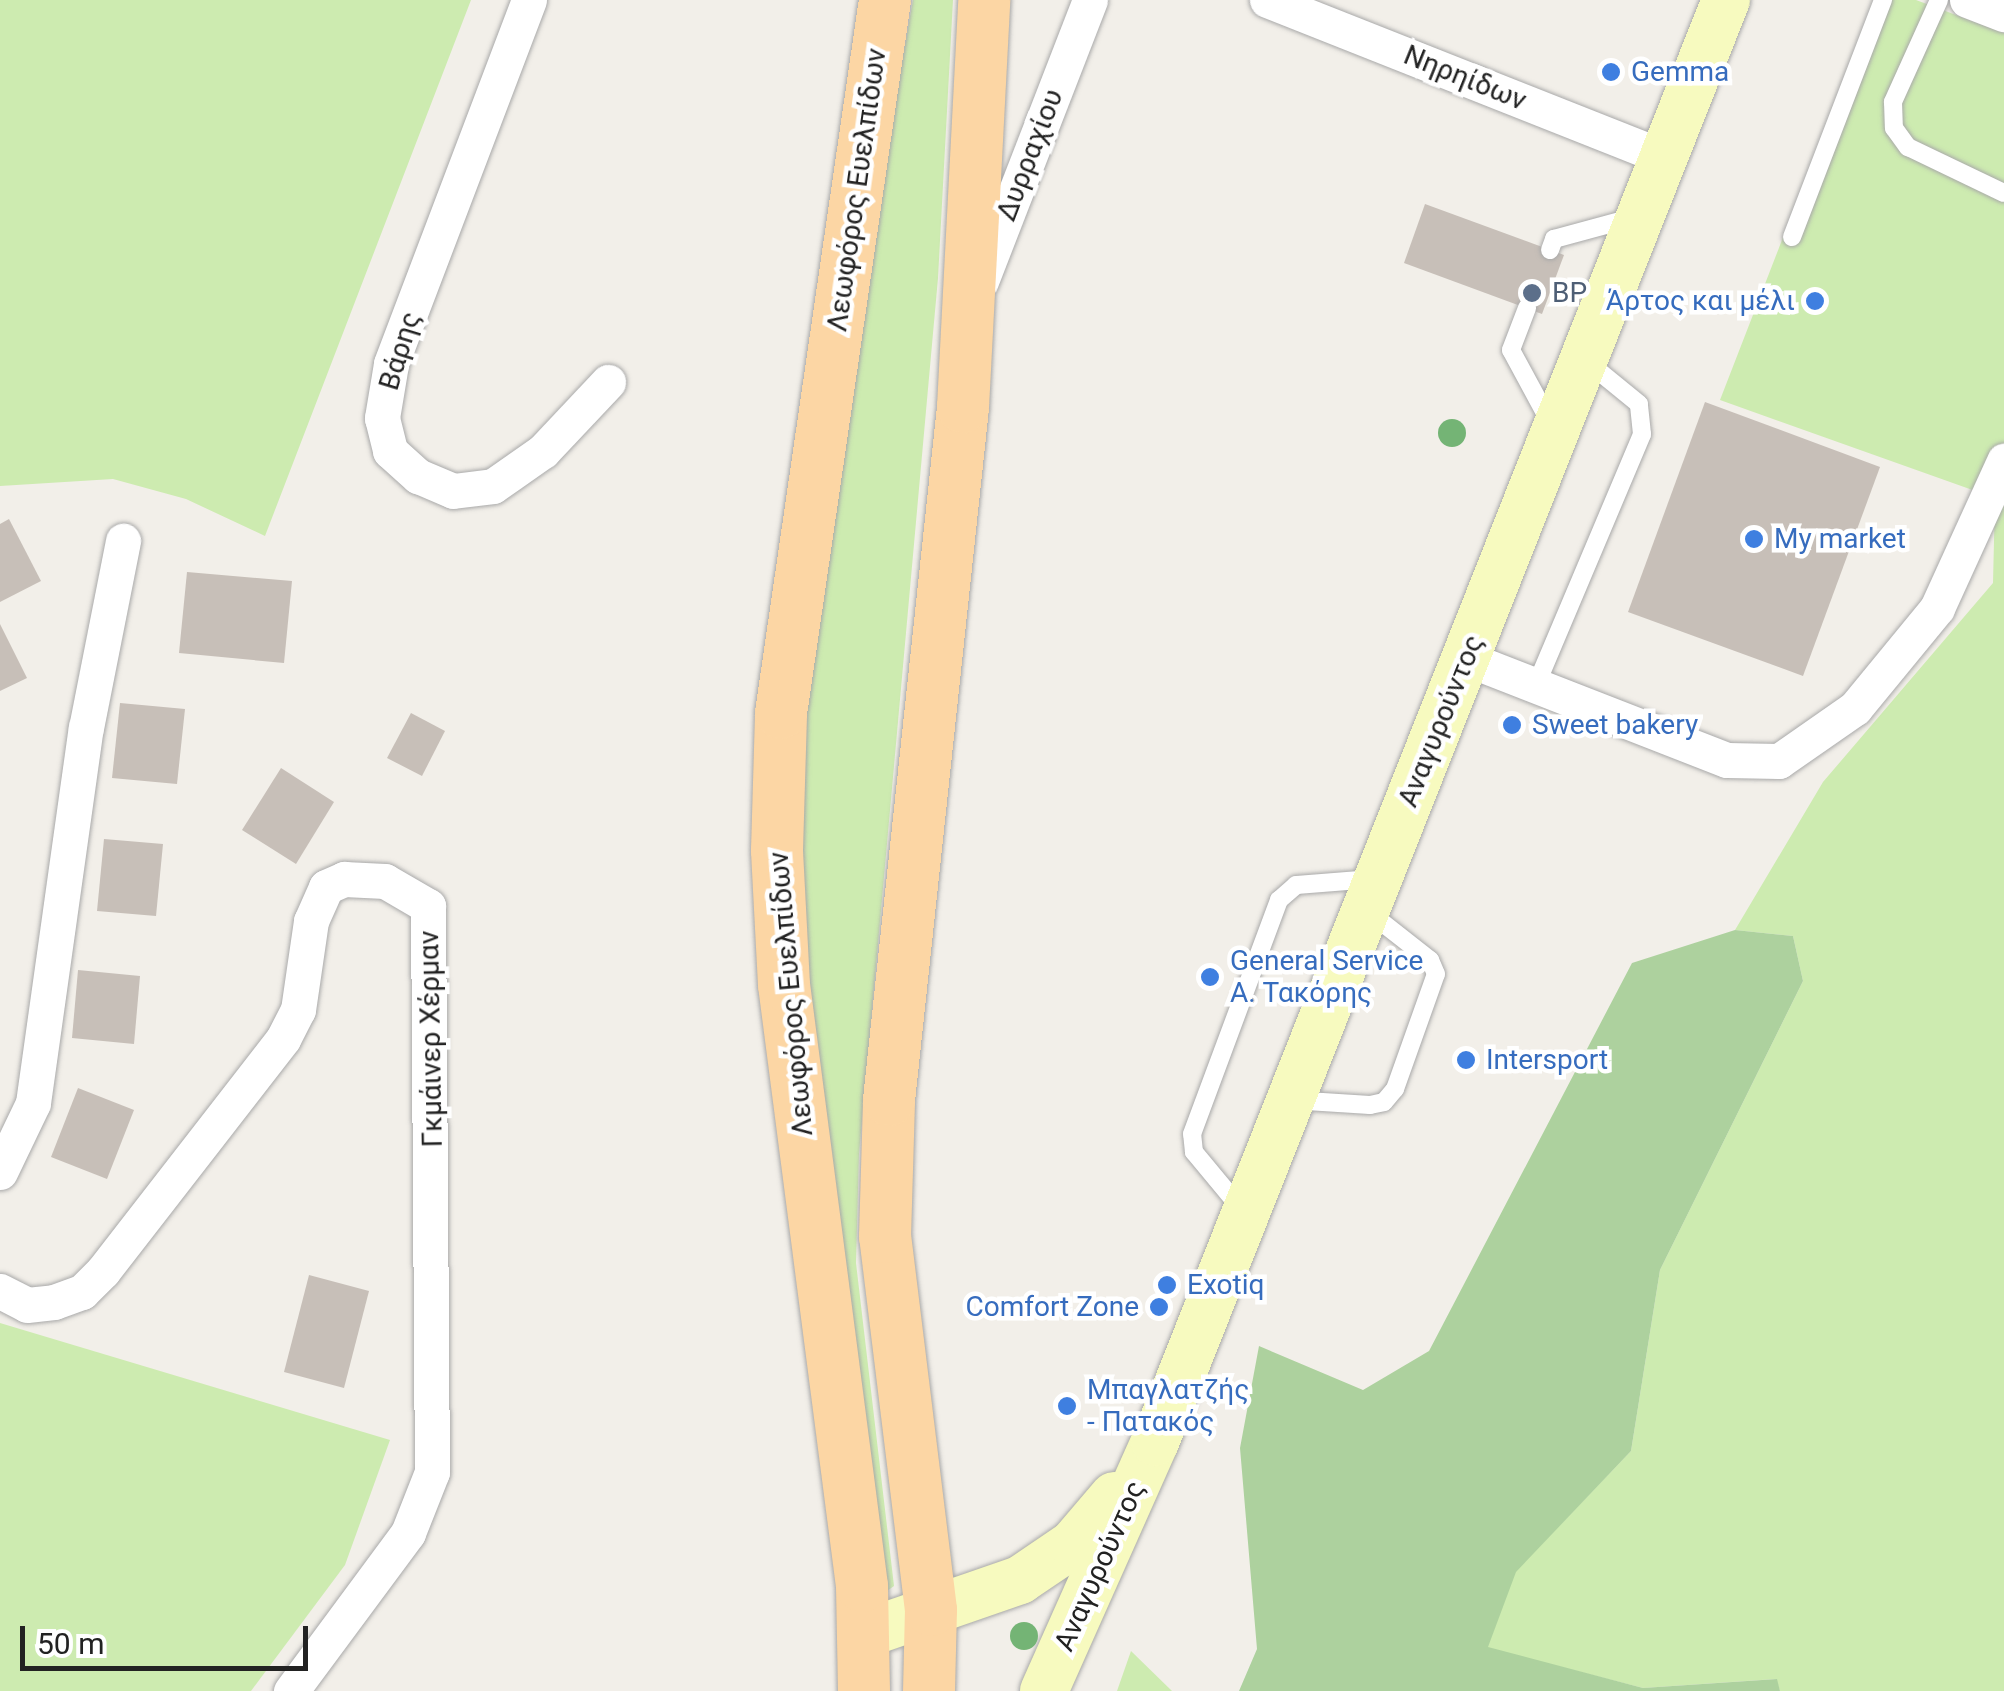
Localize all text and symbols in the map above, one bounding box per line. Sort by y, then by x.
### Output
street label: Νηρηίδων [1399,38,1531,118]
street label: Λεωφόρος Ευελπίδων [820,46,894,334]
place label: Gemma [1631,55,1729,89]
marker: Gemma [1600,61,1622,83]
street label: Δυρραχίου [990,84,1070,226]
place label: BP [1552,276,1587,310]
marker: BP [1521,282,1543,304]
place label: Άρτος και μέλι [1606,284,1795,318]
marker: Άρτος και μέλι [1804,290,1826,312]
street label: Βάρης [372,308,428,394]
place label: My market [1774,522,1906,556]
marker: My market [1743,528,1765,550]
street label: Αναγυρούντος [1391,630,1491,812]
place label: Sweet bakery [1532,708,1698,742]
marker: Sweet bakery [1501,714,1523,736]
street label: Λεωφόρος Ευελπίδων [762,850,820,1138]
street label: Γκμάινερ Χέρμαν [412,930,450,1148]
place label: General Service Α. Τακόρης [1230,944,1423,1010]
marker: General Service Α. Τακόρης [1199,966,1221,988]
place label: Intersport [1486,1043,1608,1077]
marker: Intersport [1455,1049,1477,1071]
place label: Exotiq [1187,1268,1264,1302]
marker: Exotiq [1156,1274,1178,1296]
place label: Comfort Zone [966,1290,1139,1324]
marker: Comfort Zone [1148,1296,1170,1318]
place label: Μπαγλατζής - Πατακός [1087,1373,1249,1439]
marker: Μπαγλατζής - Πατακός [1056,1395,1078,1417]
street label: Αναγυρούντος [1048,1476,1152,1656]
scale bar [25,1606,312,1668]
text: 50 m [37,1626,104,1661]

